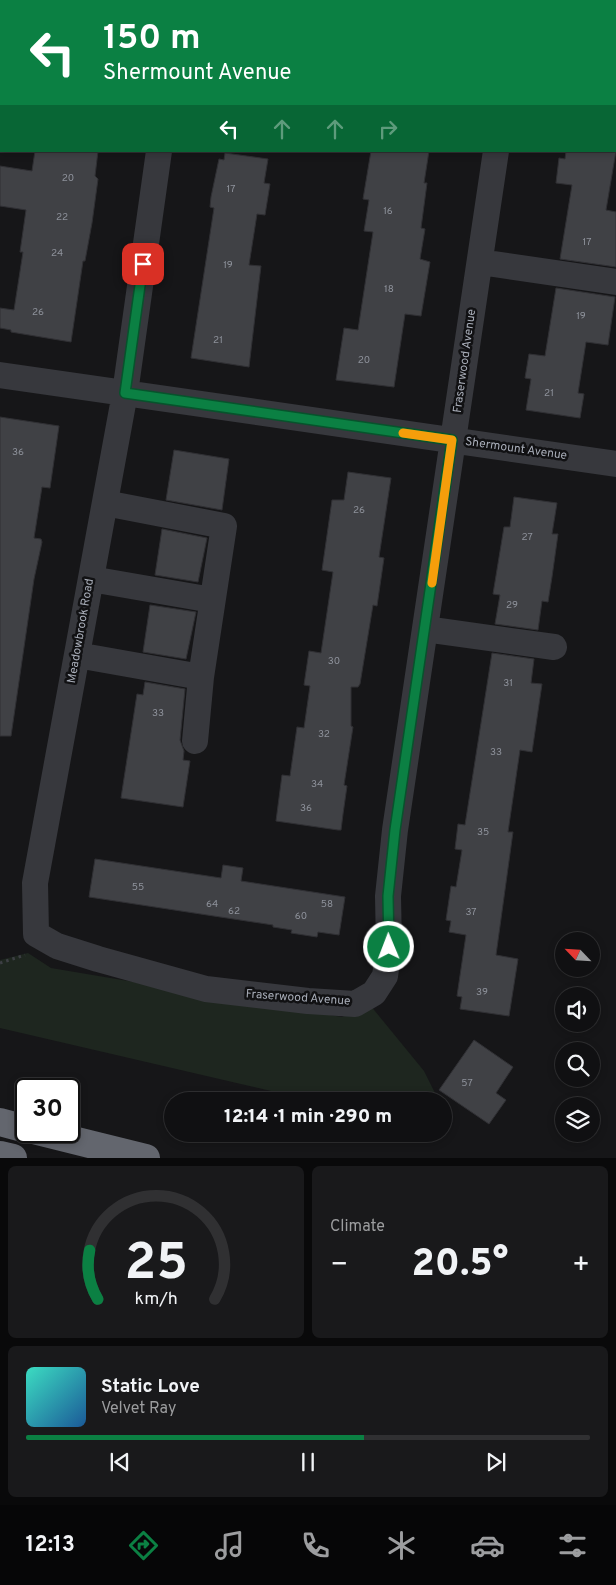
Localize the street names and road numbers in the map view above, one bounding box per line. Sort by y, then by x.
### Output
street label: Fraserwood Avenue [450,308,480,414]
street label: Shermount Avenue [464,434,568,464]
street label: Meadowbrook Road [64,577,98,685]
street label: Fraserwood Avenue [245,986,351,1010]

